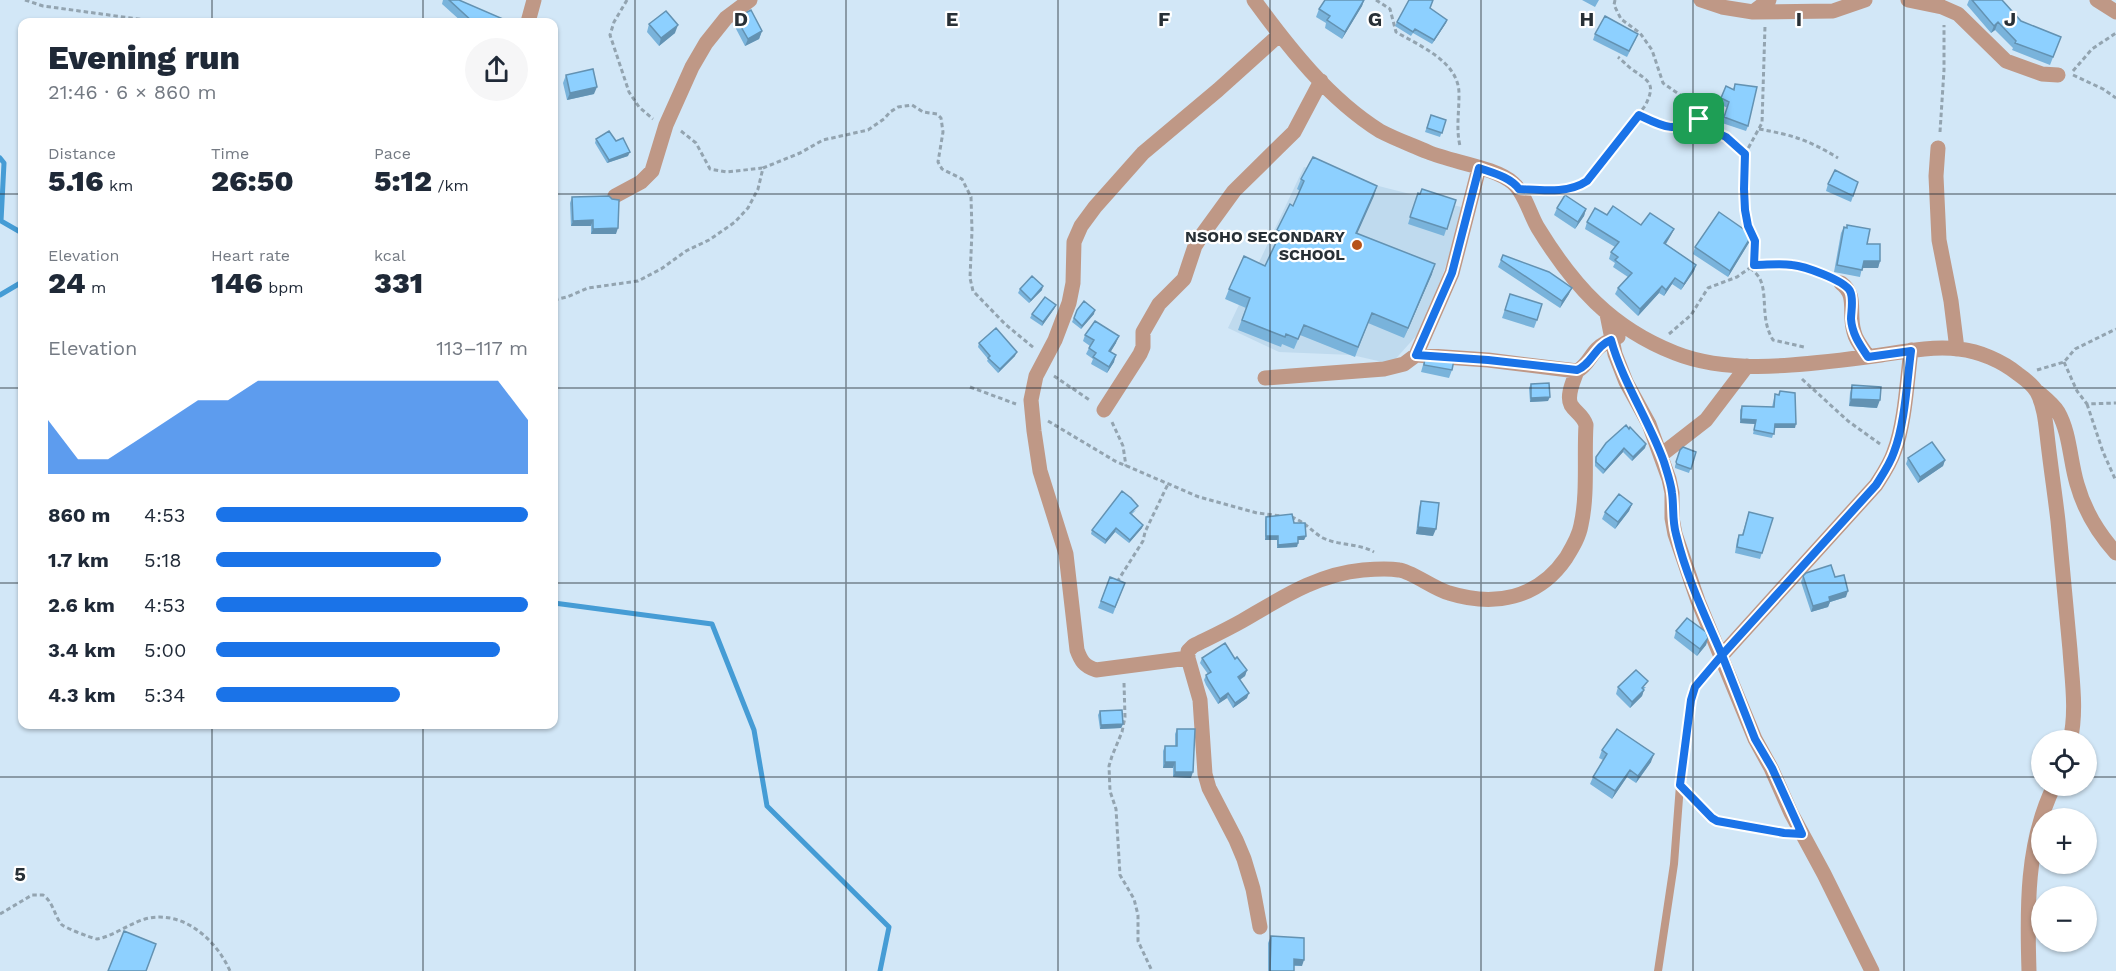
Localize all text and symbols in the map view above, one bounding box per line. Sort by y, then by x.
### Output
text: D [734,7,748,31]
text: E [946,7,958,31]
text: F [1158,7,1170,31]
text: G [1368,7,1382,31]
text: H [1580,7,1594,31]
text: I [1796,7,1802,31]
text: J [2004,7,2016,31]
text: Evening run [48,38,240,77]
button: share [465,38,528,101]
text: 21:46 · 6 × 860 m [48,80,217,104]
pin [1673,93,1724,144]
icon: arrive [1682,102,1715,135]
text: Distance [48,144,116,163]
text: Time [211,144,249,163]
text: Pace [374,144,411,163]
text: 5.16 [48,163,104,198]
text: 26:50 [211,163,294,198]
text: 5:12 [374,163,432,198]
text: km [104,176,133,195]
text: /km [432,176,469,195]
place label: NSOHO SECONDARY SCHOOL [1185,227,1345,264]
marker: NSOHO SECONDARY SCHOOL [1350,238,1364,252]
text: Elevation [48,246,119,265]
text: Heart rate [211,246,290,265]
text: kcal [374,246,406,265]
text: 24 [48,265,86,300]
text: 146 [211,265,263,300]
text: 331 [374,265,423,300]
text: m [86,278,106,297]
text: bpm [263,278,304,297]
text: Elevation [48,336,137,360]
text: 113–117 m [436,336,528,360]
text: 860 m [48,503,110,527]
text: 4:53 [144,503,185,527]
text: 1.7 km [48,548,109,572]
text: 5:18 [144,548,182,572]
text: 2.6 km [48,593,115,617]
text: 4:53 [144,593,185,617]
text: 3.4 km [48,638,115,662]
text: 5:00 [144,638,186,662]
text: 4.3 km [48,683,115,707]
text: 5:34 [144,683,185,707]
map controls [2031,730,2097,952]
button: locate [2031,730,2097,796]
button: + [2031,808,2097,874]
text: 5 [14,862,26,886]
button: − [2031,886,2097,952]

